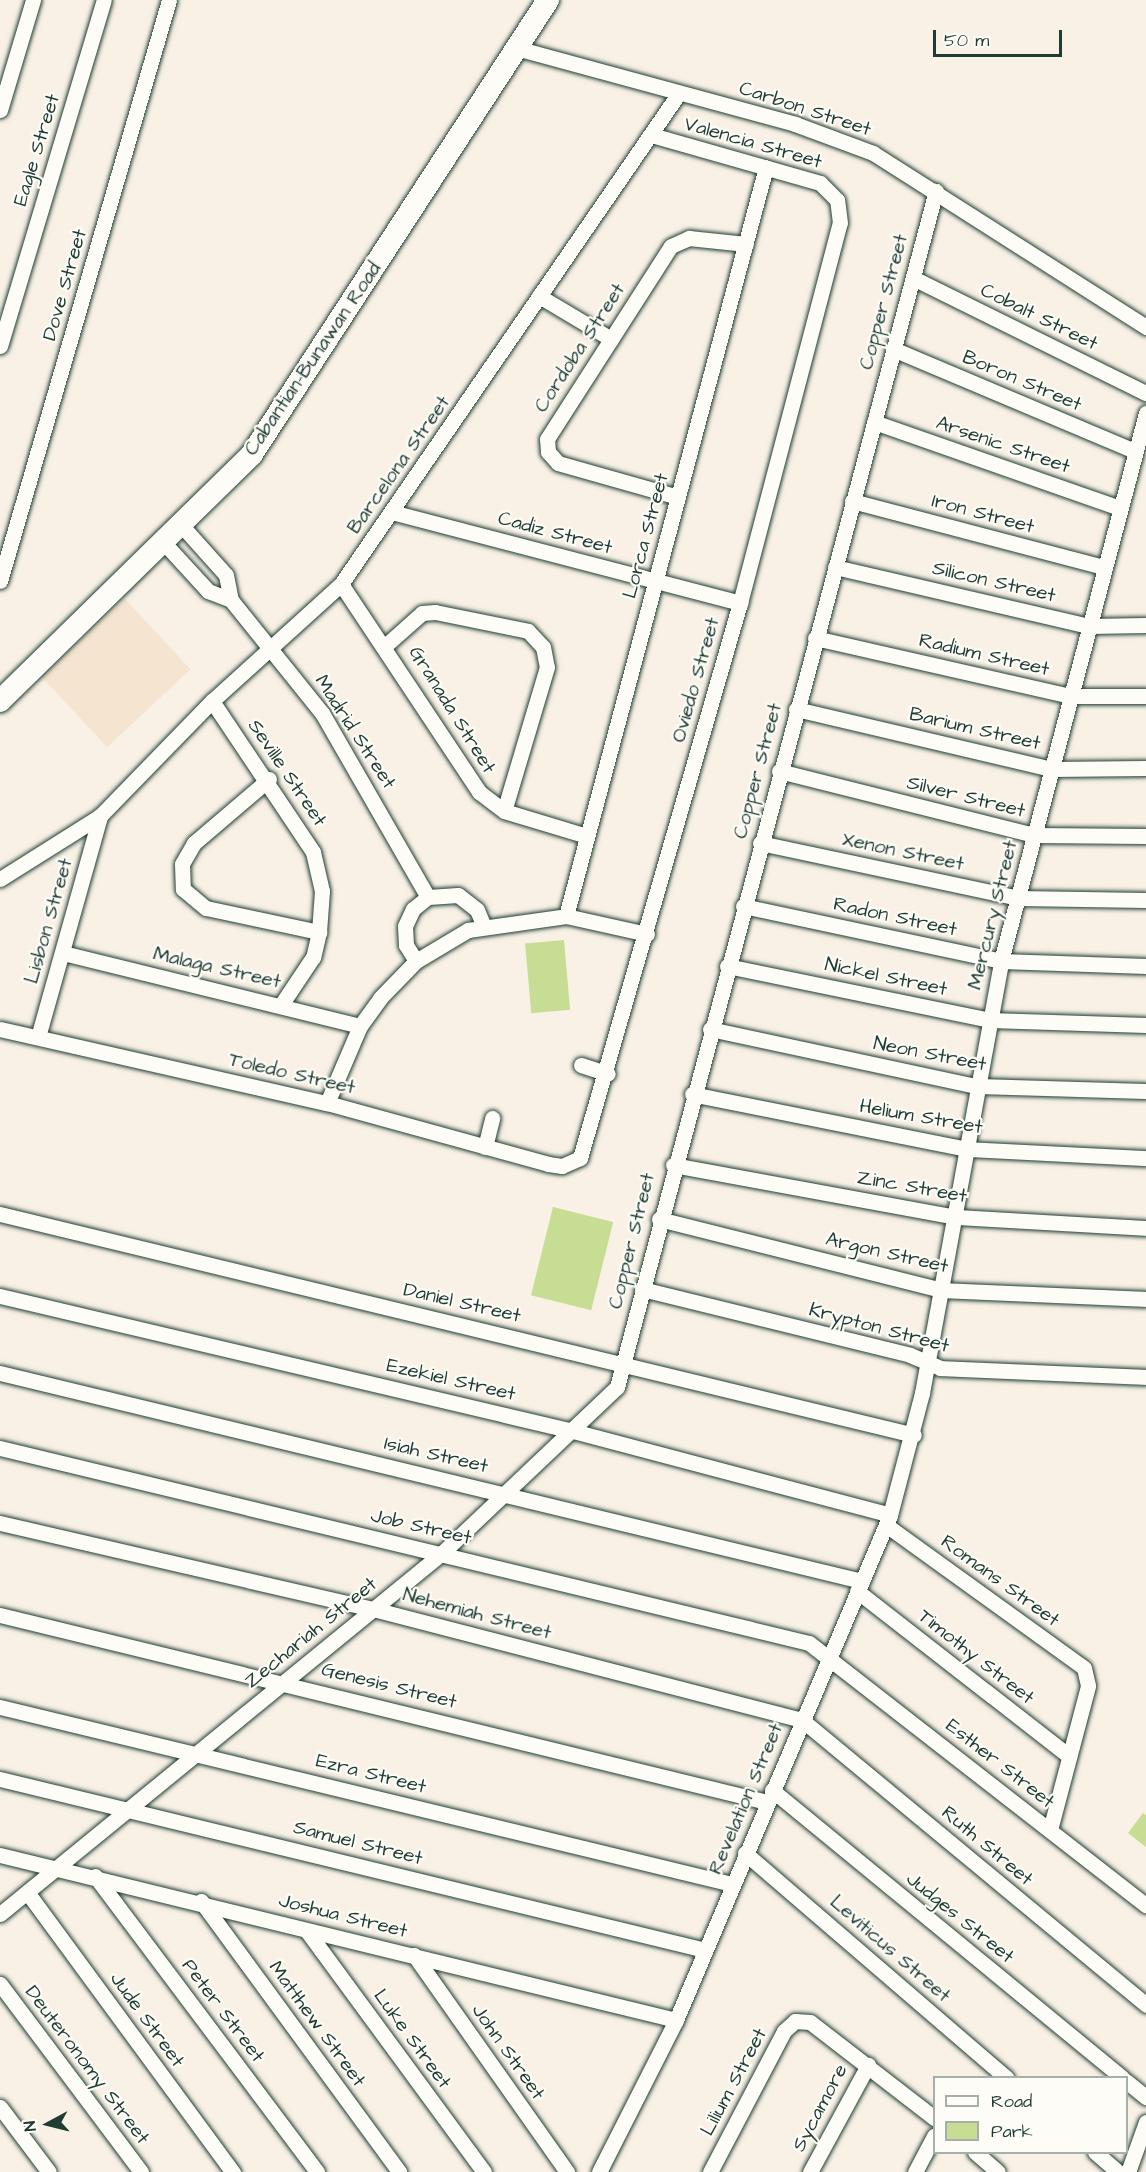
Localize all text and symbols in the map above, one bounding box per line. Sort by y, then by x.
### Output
scale bar [936,18,1065,56]
text: 50 m [944,28,989,53]
street label: Carbon Street [736,76,874,142]
street label: Eagle Street [9,91,65,209]
street label: Valencia Street [681,112,825,174]
street label: Dove Street [38,226,92,344]
street label: Copper Street [854,232,914,372]
street label: Cabantian-Bunawan Road [239,258,387,460]
street label: Cobalt Street [976,278,1102,356]
street label: Cordoba Street [529,279,631,417]
street label: Boron Street [959,345,1085,417]
street label: Barcelona Street [342,391,456,539]
street label: Arsenic Street [933,411,1073,479]
street label: Lorca Street [618,471,674,601]
street label: Iron Street [929,489,1037,539]
street label: Cadiz Street [495,506,615,560]
street label: Silicon Street [930,556,1058,608]
street label: Oviedo Street [667,615,725,745]
street label: Radium Street [916,628,1052,682]
street label: Granada Street [403,642,501,778]
street label: Madrid Street [309,671,401,793]
street label: Copper Street [728,701,788,841]
street label: Barium Street [907,702,1043,756]
street label: Seville Street [242,715,332,831]
street label: Silver Street [904,771,1028,823]
street label: Xenon Street [840,827,966,877]
street label: Mercury Street [963,838,1023,992]
street label: Lisbon Street [20,856,78,986]
street label: Radon Street [831,892,959,942]
street label: Malaga Street [151,942,283,994]
street label: Nickel Street [823,952,949,1002]
street label: Neon Street [872,1031,988,1077]
street label: Toledo Street [227,1048,357,1100]
street label: Helium Street [858,1094,984,1140]
street label: Zinc Street [855,1166,969,1208]
street label: Copper Street [604,1171,660,1311]
street label: Argon Street [823,1227,951,1279]
street label: Daniel Street [401,1278,523,1328]
street label: Krypton Street [806,1298,952,1358]
street label: Ezekiel Street [384,1354,518,1406]
street label: Isiah Street [382,1431,490,1479]
street label: Job Street [368,1504,474,1550]
street label: Romans Street [936,1530,1064,1632]
street label: Zechariah Street [240,1572,382,1694]
street label: Nehemiah Street [400,1583,554,1645]
street label: Timothy Street [913,1604,1039,1710]
street label: Genesis Street [319,1658,459,1714]
street label: Esther Street [941,1714,1059,1814]
street label: Revelation Street [703,1720,789,1878]
street label: Ezra Street [313,1749,429,1799]
street label: Ruth Street [936,1801,1038,1891]
street label: Samuel Street [291,1815,425,1871]
street label: Judges Street [901,1867,1019,1969]
street label: Joshua Street [276,1888,410,1944]
street label: Leviticus Street [825,1890,955,2008]
street label: Peter Street [176,1955,270,2067]
street label: Matthew Street [263,1956,371,2092]
street label: Jude Street [105,1968,189,2072]
street label: Deuteronomy Street [19,1981,155,2149]
street label: Luke Street [368,1985,456,2093]
street label: John Street [466,1999,550,2105]
street label: Lilium Street [696,2024,772,2140]
street label: Sycamore [787,2060,853,2156]
legend [933,2076,1128,2154]
text: Road [991,2089,1032,2114]
north arrow [18,2094,78,2154]
text: Park [991,2119,1033,2144]
text: N [19,2120,42,2133]

